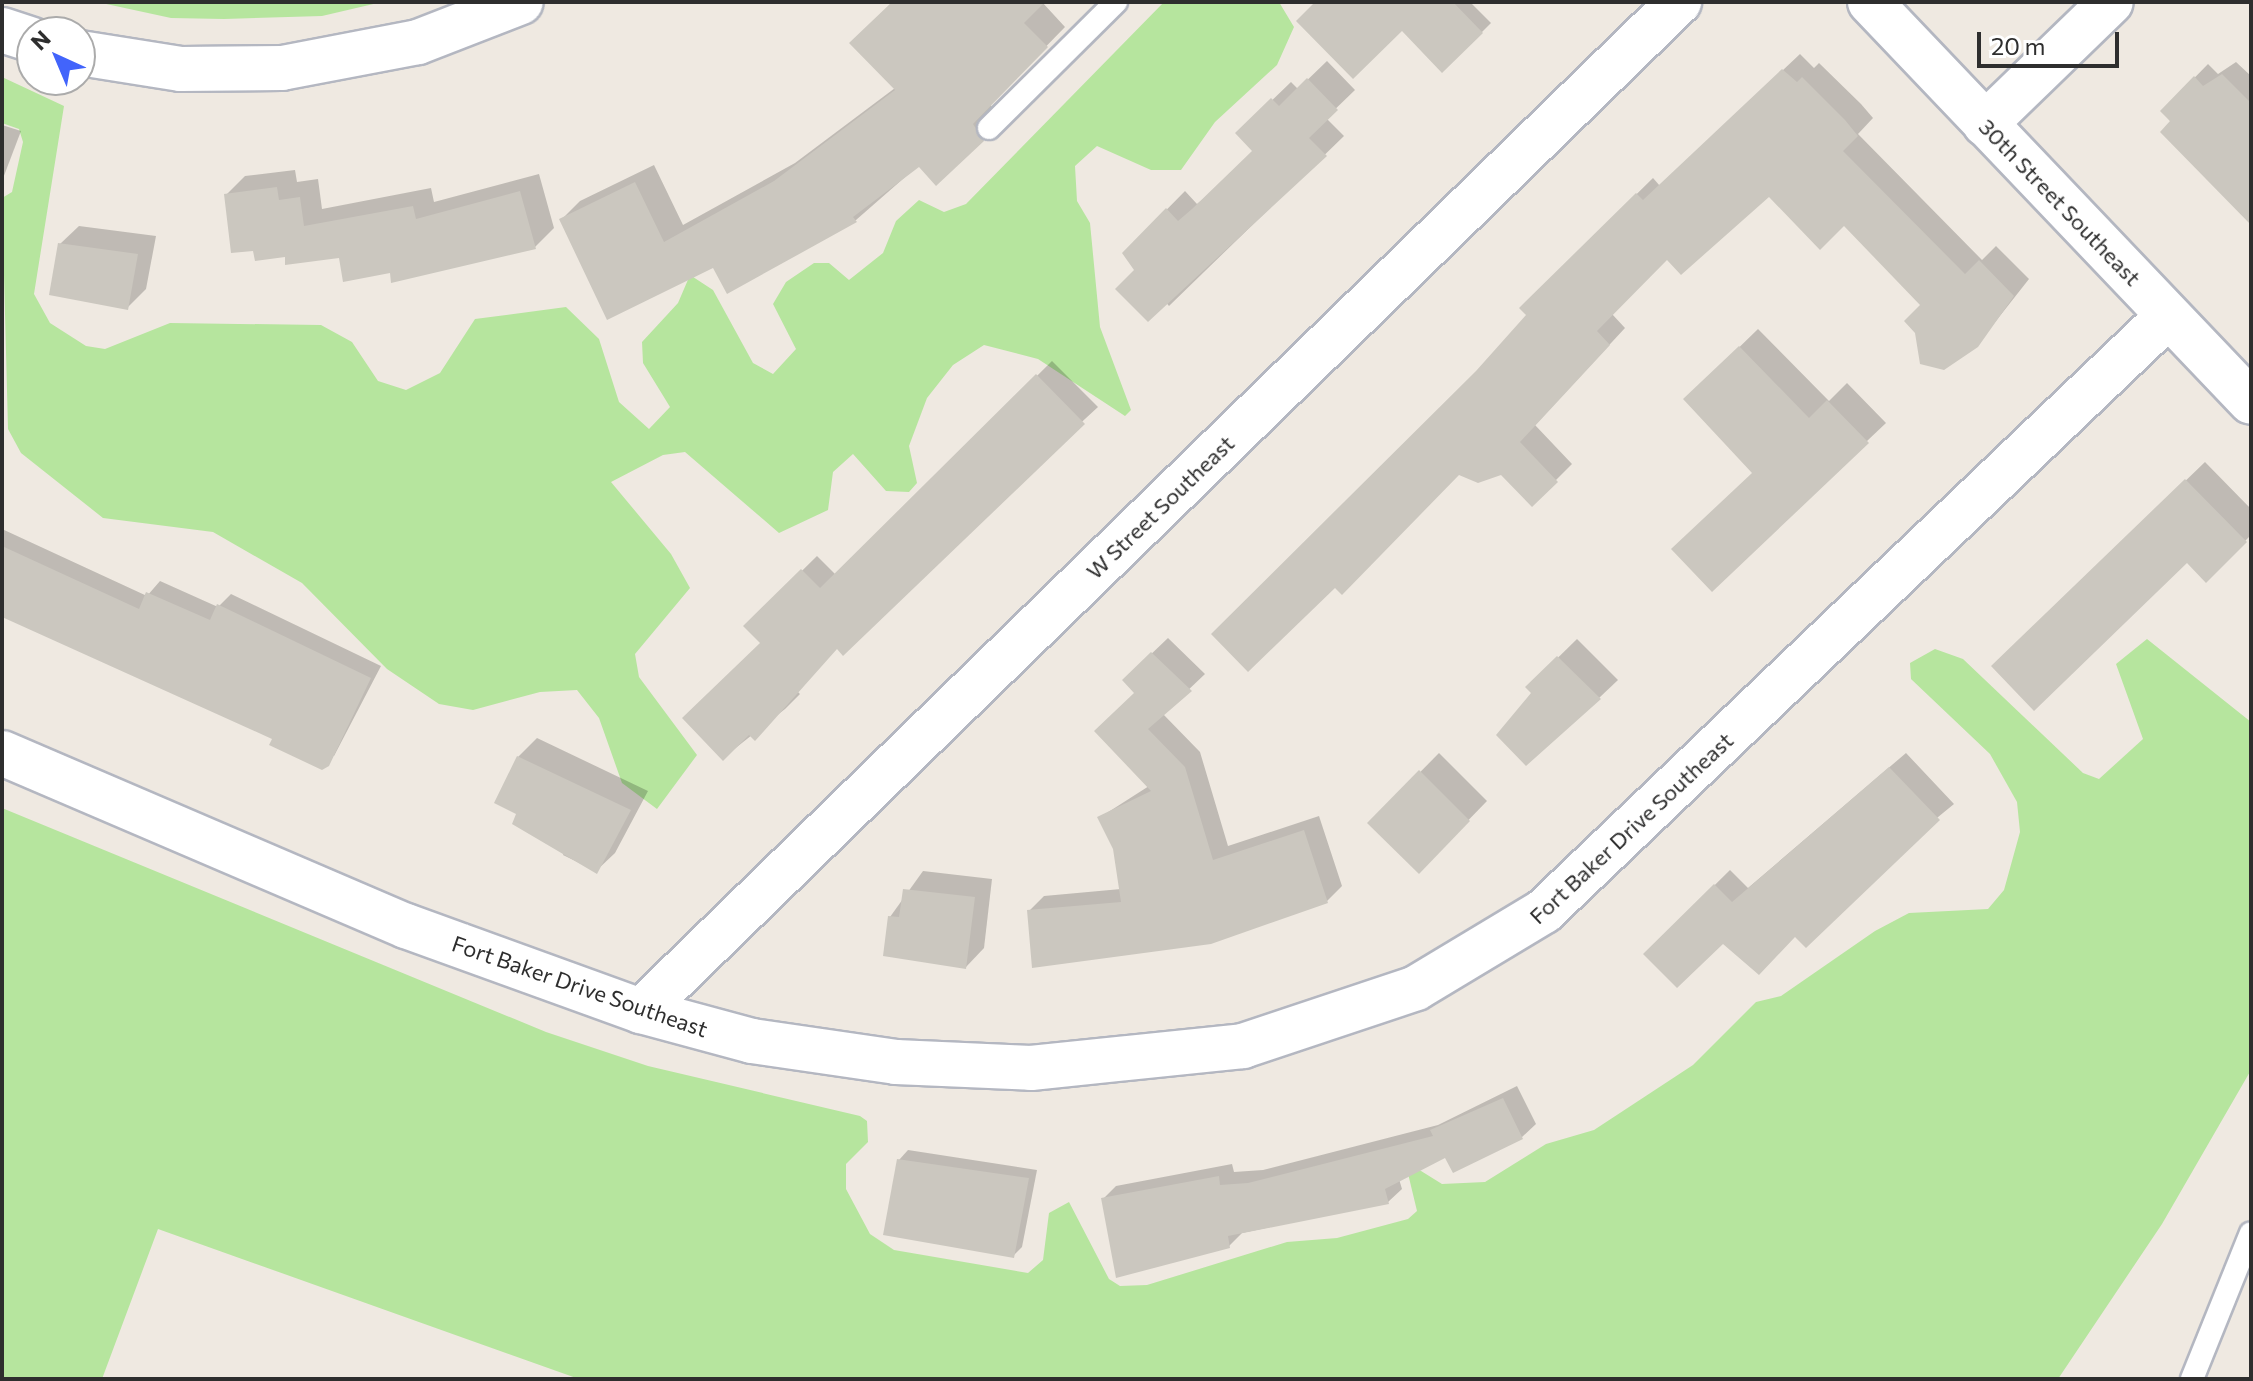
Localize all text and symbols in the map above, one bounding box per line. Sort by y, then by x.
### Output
north arrow [16,16,96,96]
scale bar [1981,16,2123,66]
text: N [25,24,56,55]
text: 20 m [1991,31,2045,60]
street label: 30th Street Southeast [1974,113,2146,291]
street label: W Street Southeast [1081,430,1239,584]
street label: Fort Baker Drive Southeast [1524,727,1738,929]
street label: Fort Baker Drive Southeast [449,930,711,1042]

